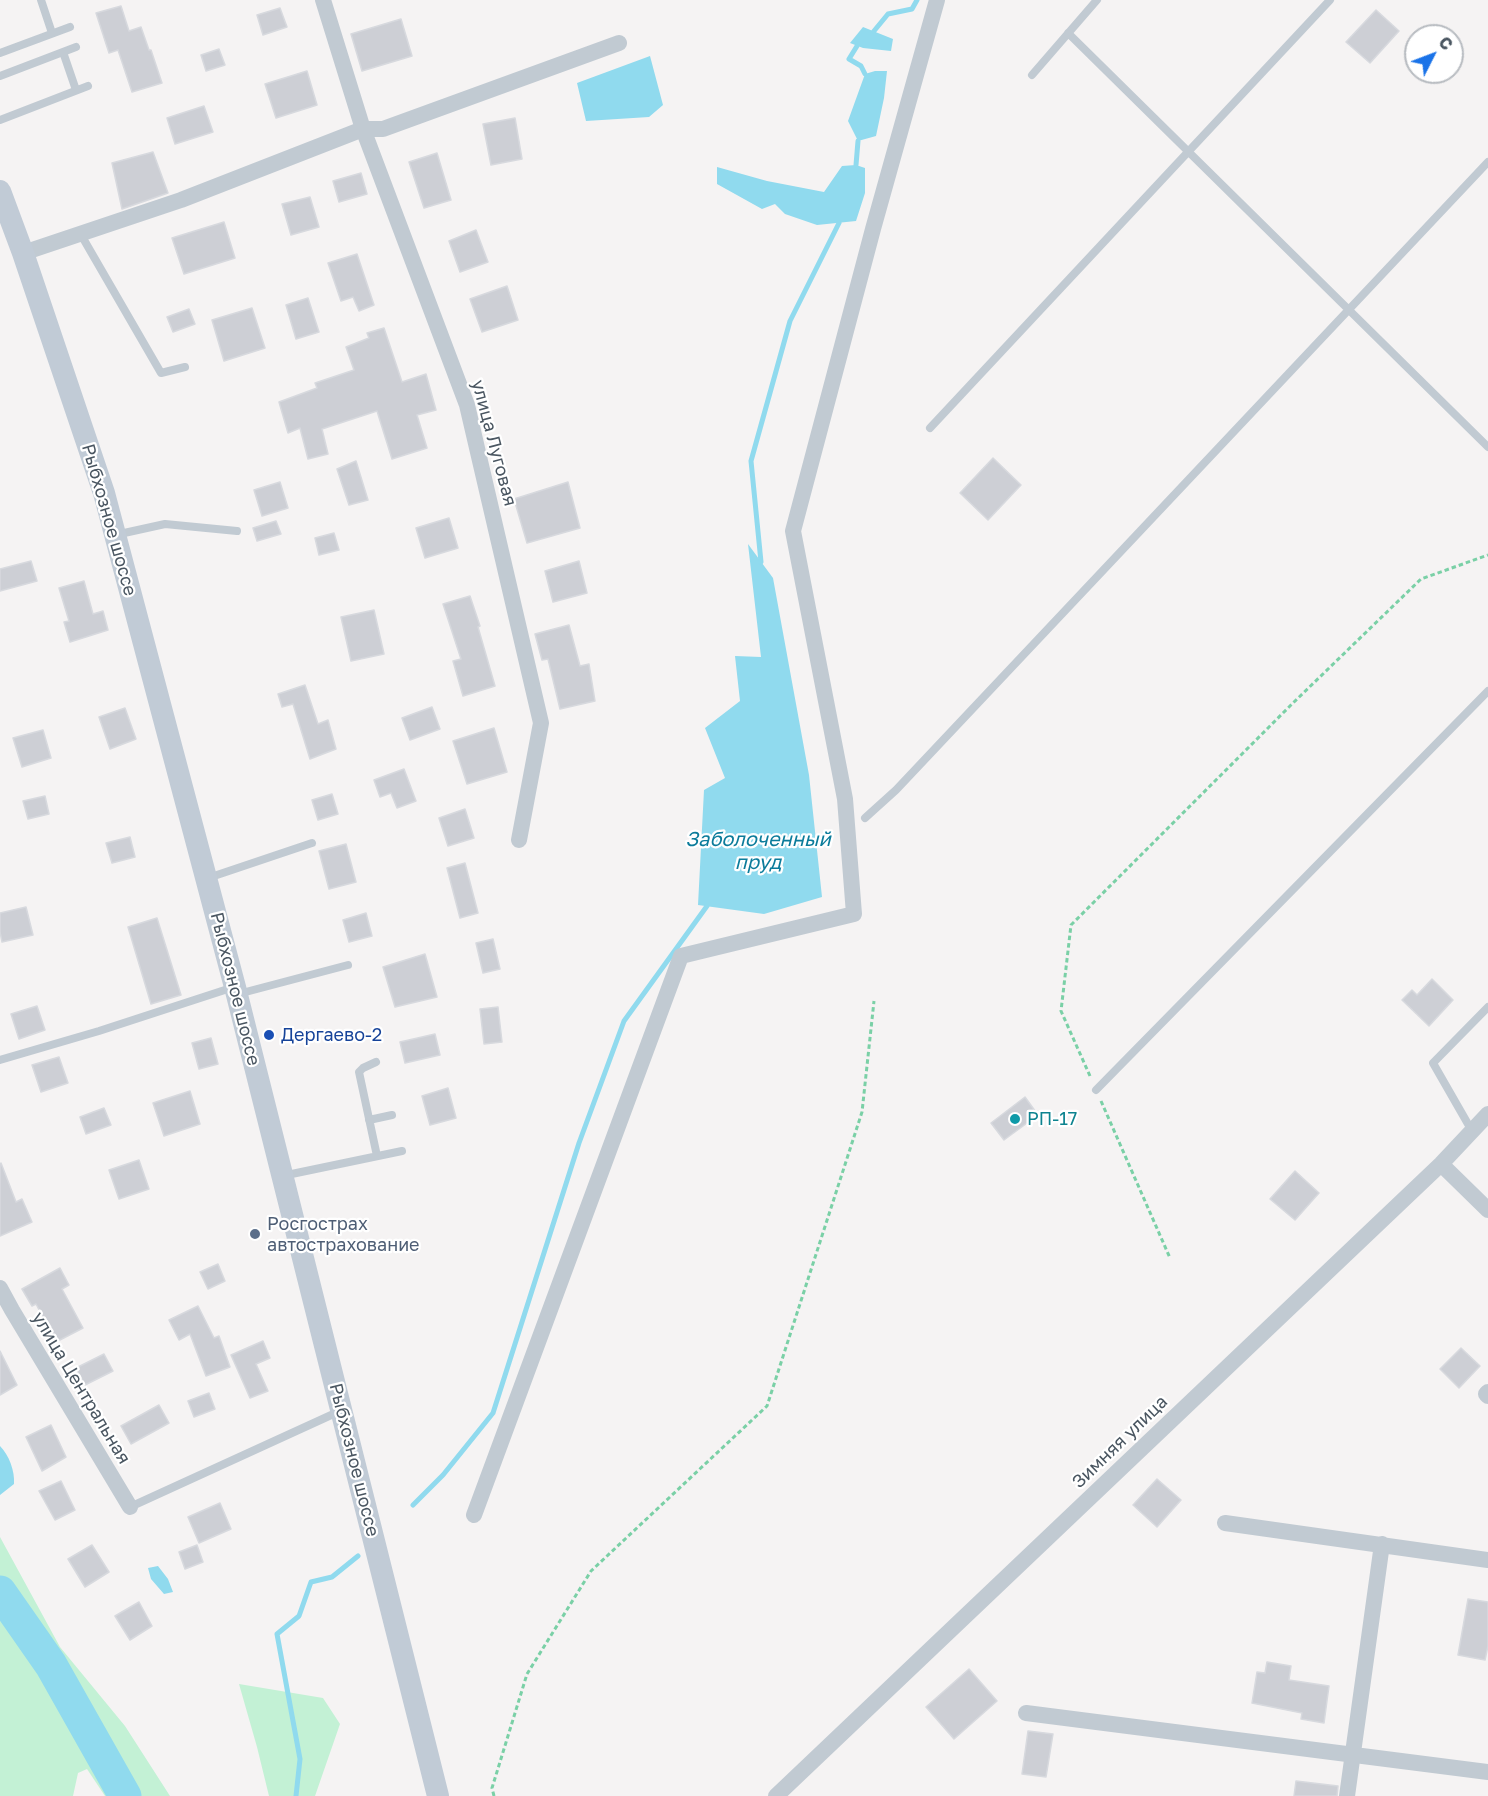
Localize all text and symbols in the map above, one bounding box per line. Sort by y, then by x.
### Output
north arrow [1404,24,1464,84]
text: С [1435,32,1457,54]
street label: улица Луговая [467,378,521,508]
street label: Рыбхозное шоссе [77,441,141,599]
water label: Заболоченный пруд [685,828,831,875]
street label: Рыбхозное шоссе [206,910,264,1068]
place label: Дергаево-2 [281,1024,382,1046]
marker: Дергаево-2 [262,1028,276,1042]
place label: РП-17 [1027,1108,1077,1130]
marker: РП-17 [1008,1112,1022,1126]
place label: Росгострах автострахование [267,1213,420,1256]
marker: Росгострах автострахование [248,1227,262,1241]
street label: улица Центральная [27,1308,135,1468]
street label: Рыбхозное шоссе [325,1381,383,1539]
street label: Зимняя улица [1068,1391,1172,1493]

